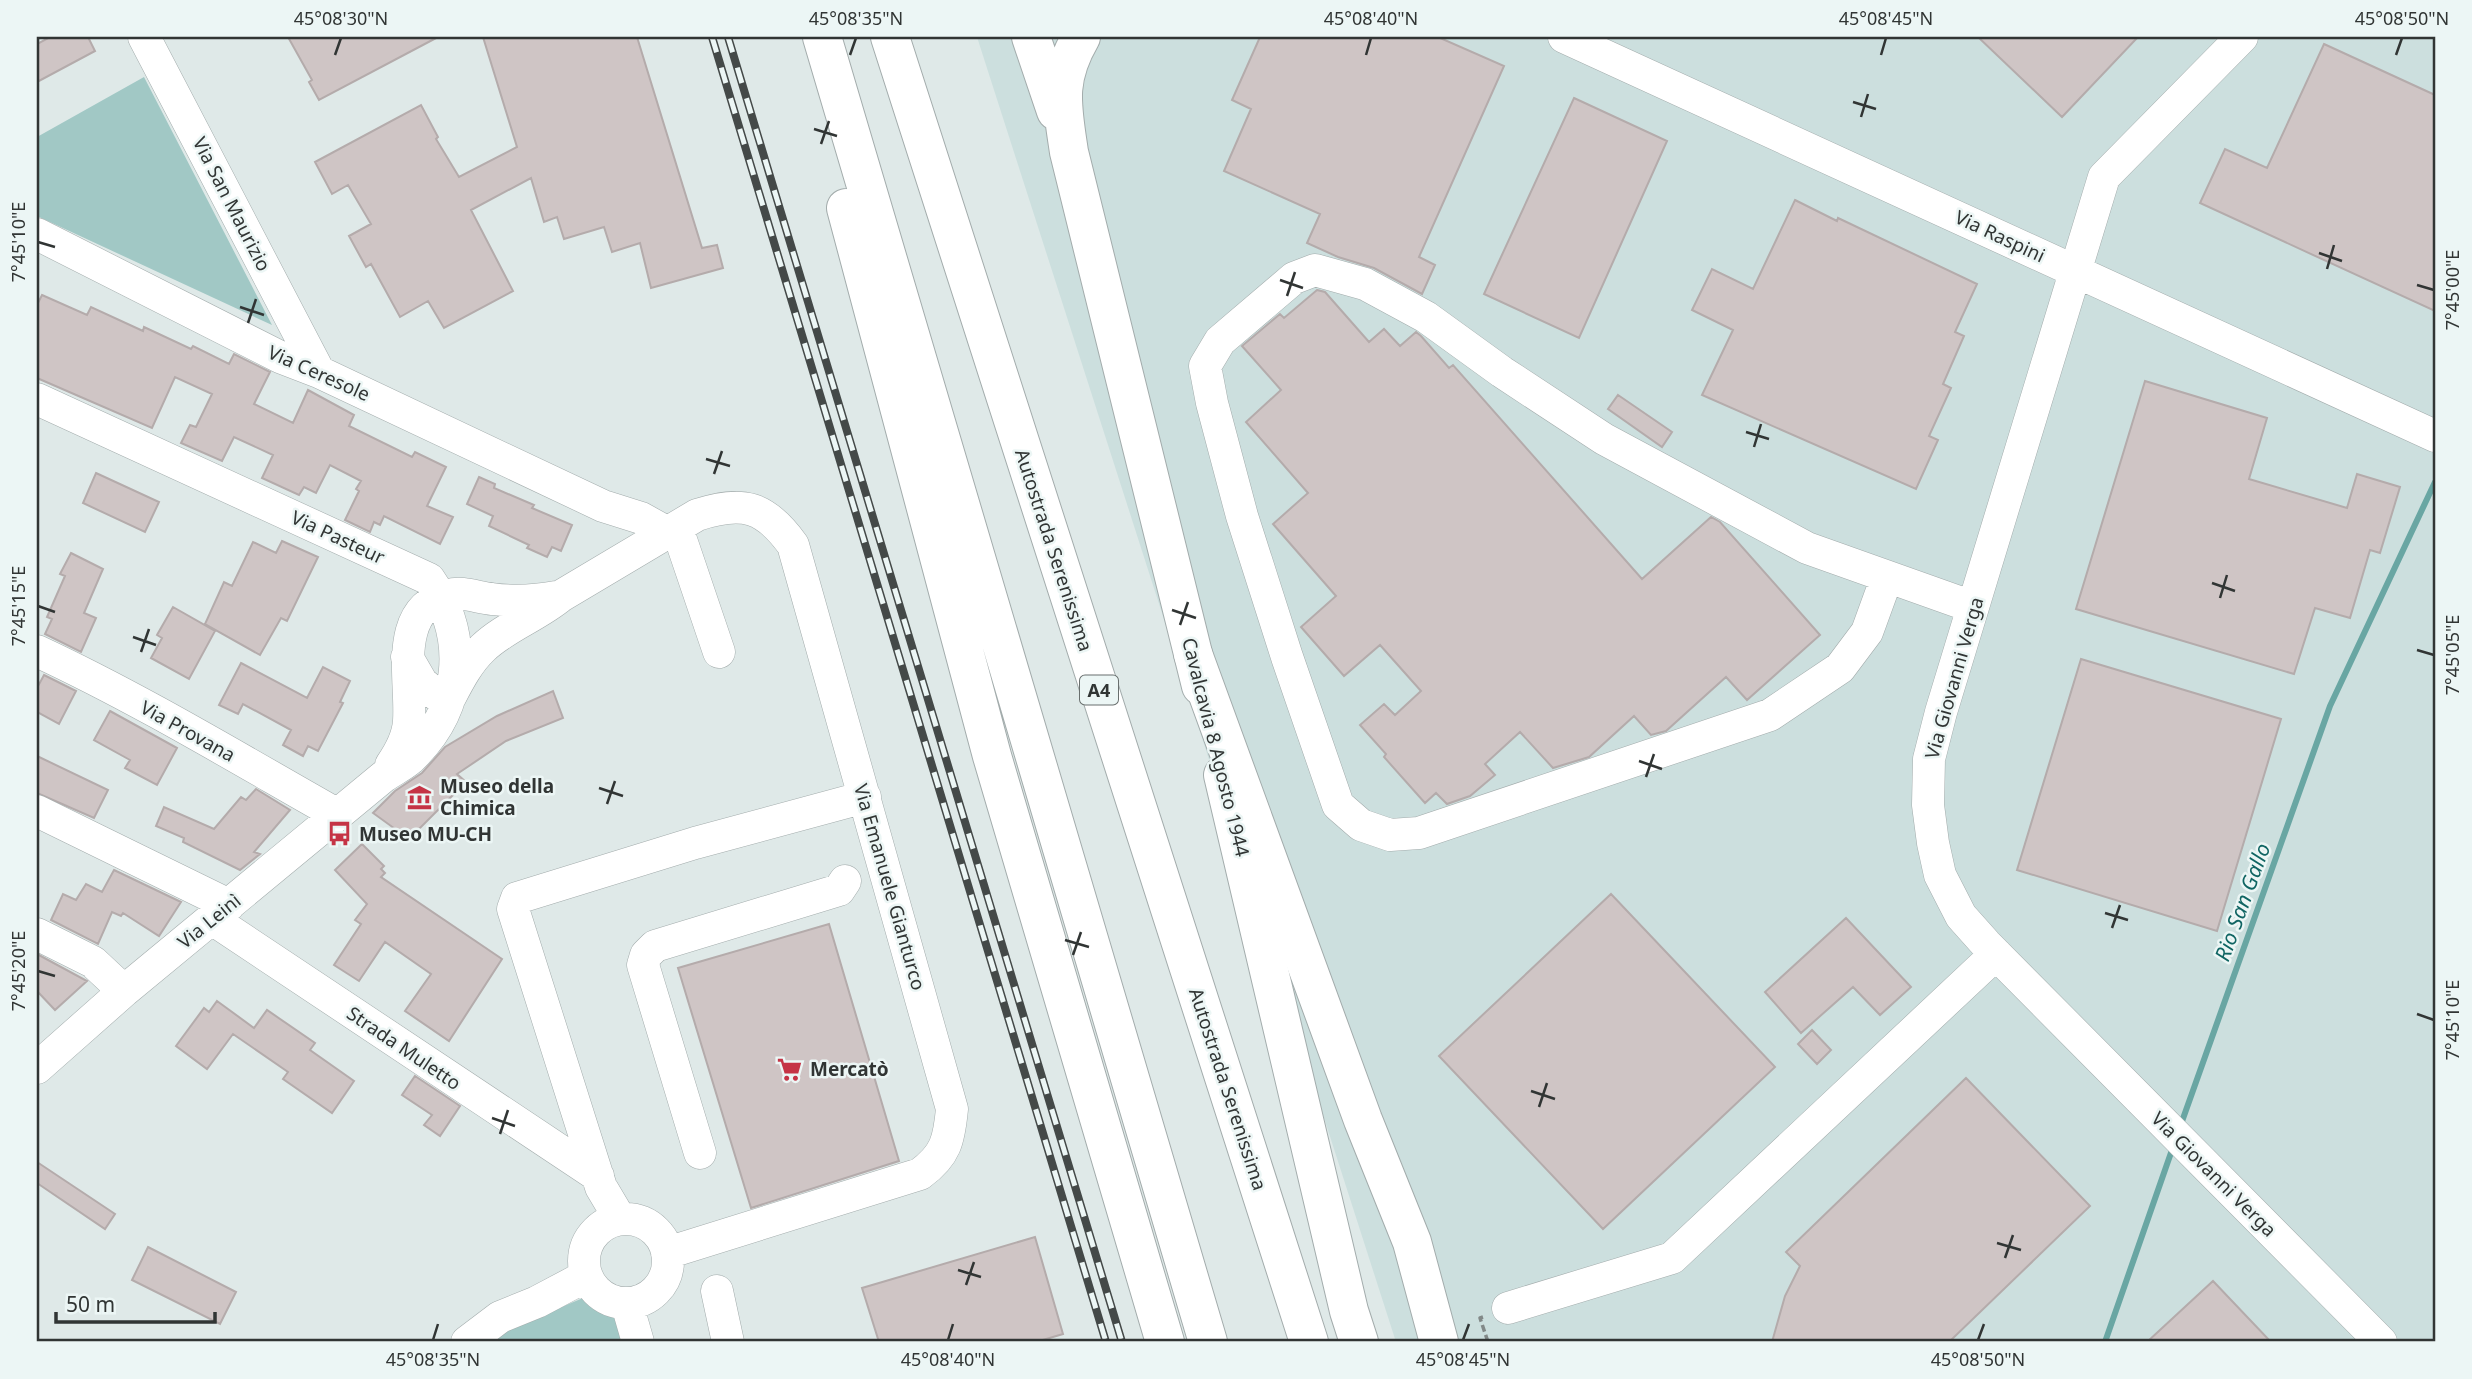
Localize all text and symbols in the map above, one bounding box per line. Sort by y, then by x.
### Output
text: 45°08'30"N [294,6,388,30]
text: 45°08'35"N [809,6,903,30]
text: 45°08'40"N [1324,6,1418,30]
text: 45°08'45"N [1839,6,1933,30]
text: 45°08'50"N [2355,6,2449,30]
street label: Via San Maurizio [187,132,277,276]
text: 7°45'10"E [6,202,30,282]
street label: Via Raspini [1951,204,2049,268]
text: 7°45'00"E [2440,250,2464,330]
street label: Via Ceresole [264,339,374,407]
street label: Autostrada Serenissima [1009,446,1099,654]
street label: Via Pasteur [287,504,389,570]
text: 7°45'15"E [6,566,30,646]
street label: Via Giovanni Verga [1918,594,1990,762]
text: 7°45'05"E [2440,615,2464,695]
street label: Cavalcavia 8 Agosto 1944 [1176,635,1256,859]
road number: A4 [1080,676,1118,704]
street label: Via Provana [136,694,240,768]
place label: Museo della Chimica [440,773,554,821]
street label: Via Emanuele Gianturco [848,781,932,993]
museum icon: Museo della Chimica [406,783,434,811]
bus stop icon: Museo MU-CH [325,820,353,848]
place label: Museo MU-CH [359,821,492,847]
water label: Rio San Gallo [2208,839,2276,965]
street label: Via Leinì [172,888,246,954]
text: 7°45'20"E [6,931,30,1011]
text: 7°45'10"E [2440,980,2464,1060]
street label: Autostrada Serenissima [1183,985,1273,1193]
street label: Strada Muletto [342,1000,466,1096]
supermarket icon: Mercatò [776,1055,804,1083]
place label: Mercatò [810,1056,889,1082]
street label: Via Giovanni Verga [2146,1106,2282,1242]
scale bar [56,1281,215,1325]
text: 50 m [66,1290,115,1318]
text: 45°08'35"N [386,1347,480,1371]
text: 45°08'40"N [901,1347,995,1371]
text: 45°08'45"N [1416,1347,1510,1371]
text: 45°08'50"N [1931,1347,2025,1371]

